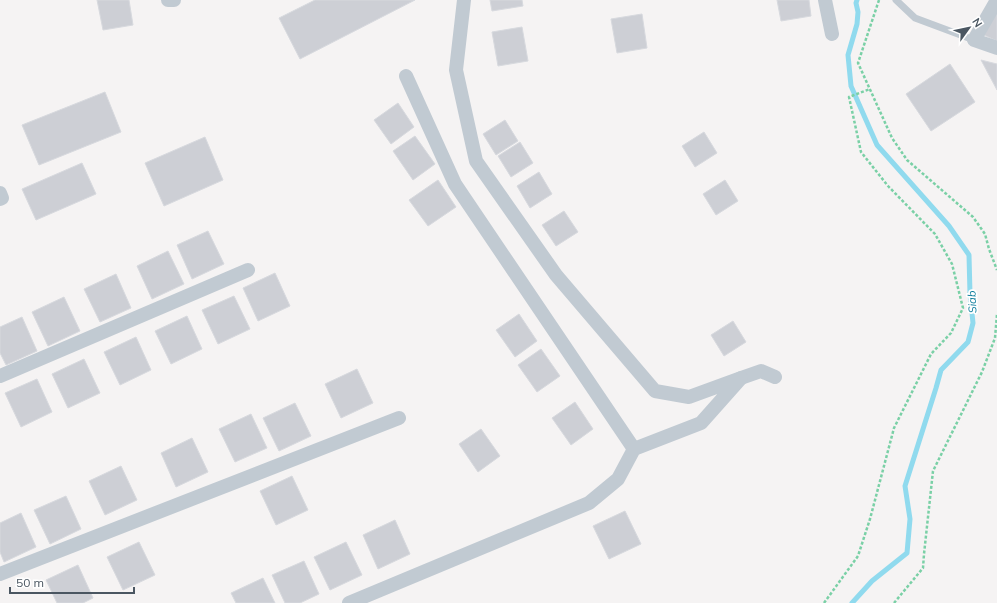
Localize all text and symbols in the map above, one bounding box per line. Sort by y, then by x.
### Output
north arrow [949,8,989,48]
text: N [969,15,986,30]
water label: Siab [964,290,980,314]
scale bar [10,569,134,595]
text: 50 m [16,575,44,590]

